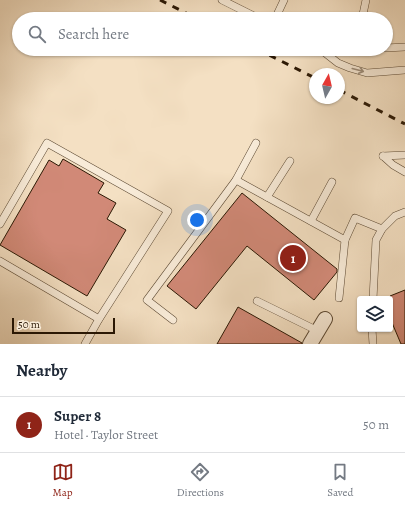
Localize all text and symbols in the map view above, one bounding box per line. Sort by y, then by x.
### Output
search box [12,12,393,56]
icon: search [26,23,48,45]
text: Search here [58,24,129,44]
one-way arrow [351,67,364,75]
north arrow [309,68,345,104]
your location [187,210,207,230]
pin: 1 [280,243,306,273]
map controls [357,296,393,332]
button: layers [357,296,393,332]
scale bar [12,316,115,335]
text: 50 m [18,317,40,332]
text: Nearby [16,359,67,382]
text: Super 8 [54,406,101,426]
text: 1 [27,416,31,433]
text: 50 m [363,416,389,433]
text: Hotel · Taylor Street [54,426,158,443]
tab: Map [52,461,74,500]
tab: Directions [177,461,224,500]
tab: Saved [327,461,353,500]

